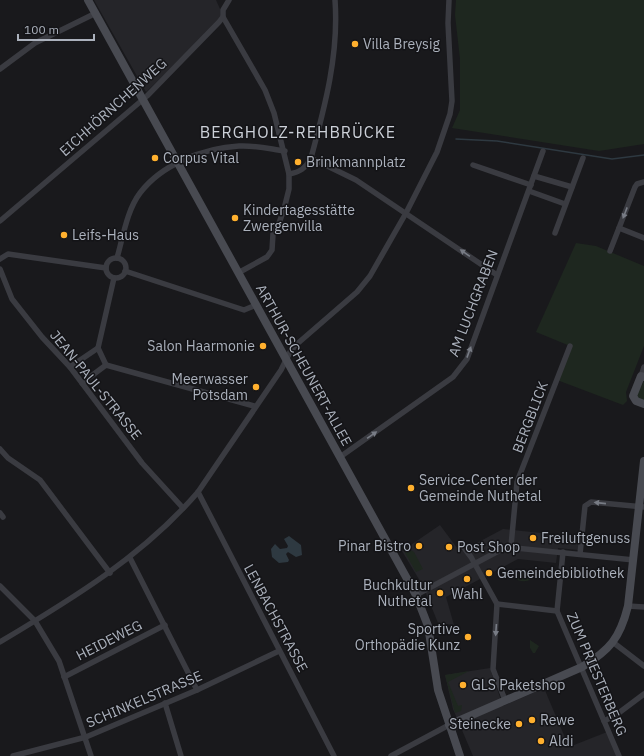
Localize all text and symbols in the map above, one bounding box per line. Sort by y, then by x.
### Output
scale bar [18,16,94,42]
text: 100 m [24,22,59,37]
place label: Villa Breysig [363,35,440,53]
marker: Villa Breysig [350,39,360,49]
street label: EICHHÖRNCHENWEG [56,54,170,160]
district label: BERGHOLZ-REHBRÜCKE [200,122,396,142]
place label: Corpus Vital [163,149,239,167]
marker: Corpus Vital [150,153,160,163]
place label: Brinkmannplatz [306,153,406,171]
marker: Brinkmannplatz [293,157,303,167]
place label: Kindertagesstätte Zwergenvilla [243,201,355,235]
one-way arrow [621,208,627,220]
marker: Kindertagesstätte Zwergenvilla [230,213,240,223]
place label: Leifs-Haus [72,226,139,244]
marker: Leifs-Haus [59,230,69,240]
street label: AM LUCHGRABEN [444,247,502,359]
one-way arrow [460,249,470,257]
street label: ARTHUR-SCHEUNERT-ALLEE [252,281,356,449]
street label: JEAN-PAUL-STRASSE [46,327,146,443]
place label: Salon Haarmonie [147,337,255,355]
marker: Salon Haarmonie [258,341,268,351]
one-way arrow [467,345,473,357]
place label: Meerwasser Potsdam [172,370,248,404]
street label: BERGBLICK [508,379,552,455]
marker: Meerwasser Potsdam [251,382,261,392]
one-way arrow [367,431,377,439]
place label: Service-Center der Gemeinde Nuthetal [419,471,542,505]
marker: Service-Center der Gemeinde Nuthetal [406,483,416,493]
one-way arrow [594,500,606,506]
place label: Freiluftgenuss [541,529,631,547]
marker: Freiluftgenuss [528,533,538,543]
place label: Pinar Bistro [338,537,411,555]
place label: Post Shop [457,538,520,556]
marker: Pinar Bistro [414,541,424,551]
marker: Post Shop [444,542,454,552]
street label: LENBACHSTRASSE [240,561,312,675]
place label: Gemeindebibliothek [497,564,625,582]
marker: Gemeindebibliothek [484,568,494,578]
marker: Wahl [462,574,472,584]
place label: Buchkultur Nuthetal [363,576,432,610]
place label: Wahl [451,585,483,603]
marker: Buchkultur Nuthetal [435,588,445,598]
street label: ZUM PRIESTERBERG [563,610,631,738]
street label: HEIDEWEG [73,616,145,664]
place label: Sportive Orthopädie Kunz [355,620,461,654]
one-way arrow [492,624,499,636]
marker: Sportive Orthopädie Kunz [463,632,473,642]
street label: SCHINKELSTRASSE [83,666,205,732]
place label: GLS Paketshop [471,676,565,694]
marker: GLS Paketshop [458,680,468,690]
place label: Rewe [540,711,575,729]
place label: Steinecke [449,715,511,733]
marker: Rewe [527,715,537,725]
marker: Steinecke [514,719,524,729]
place label: Aldi [549,732,573,750]
marker: Aldi [536,736,546,746]

